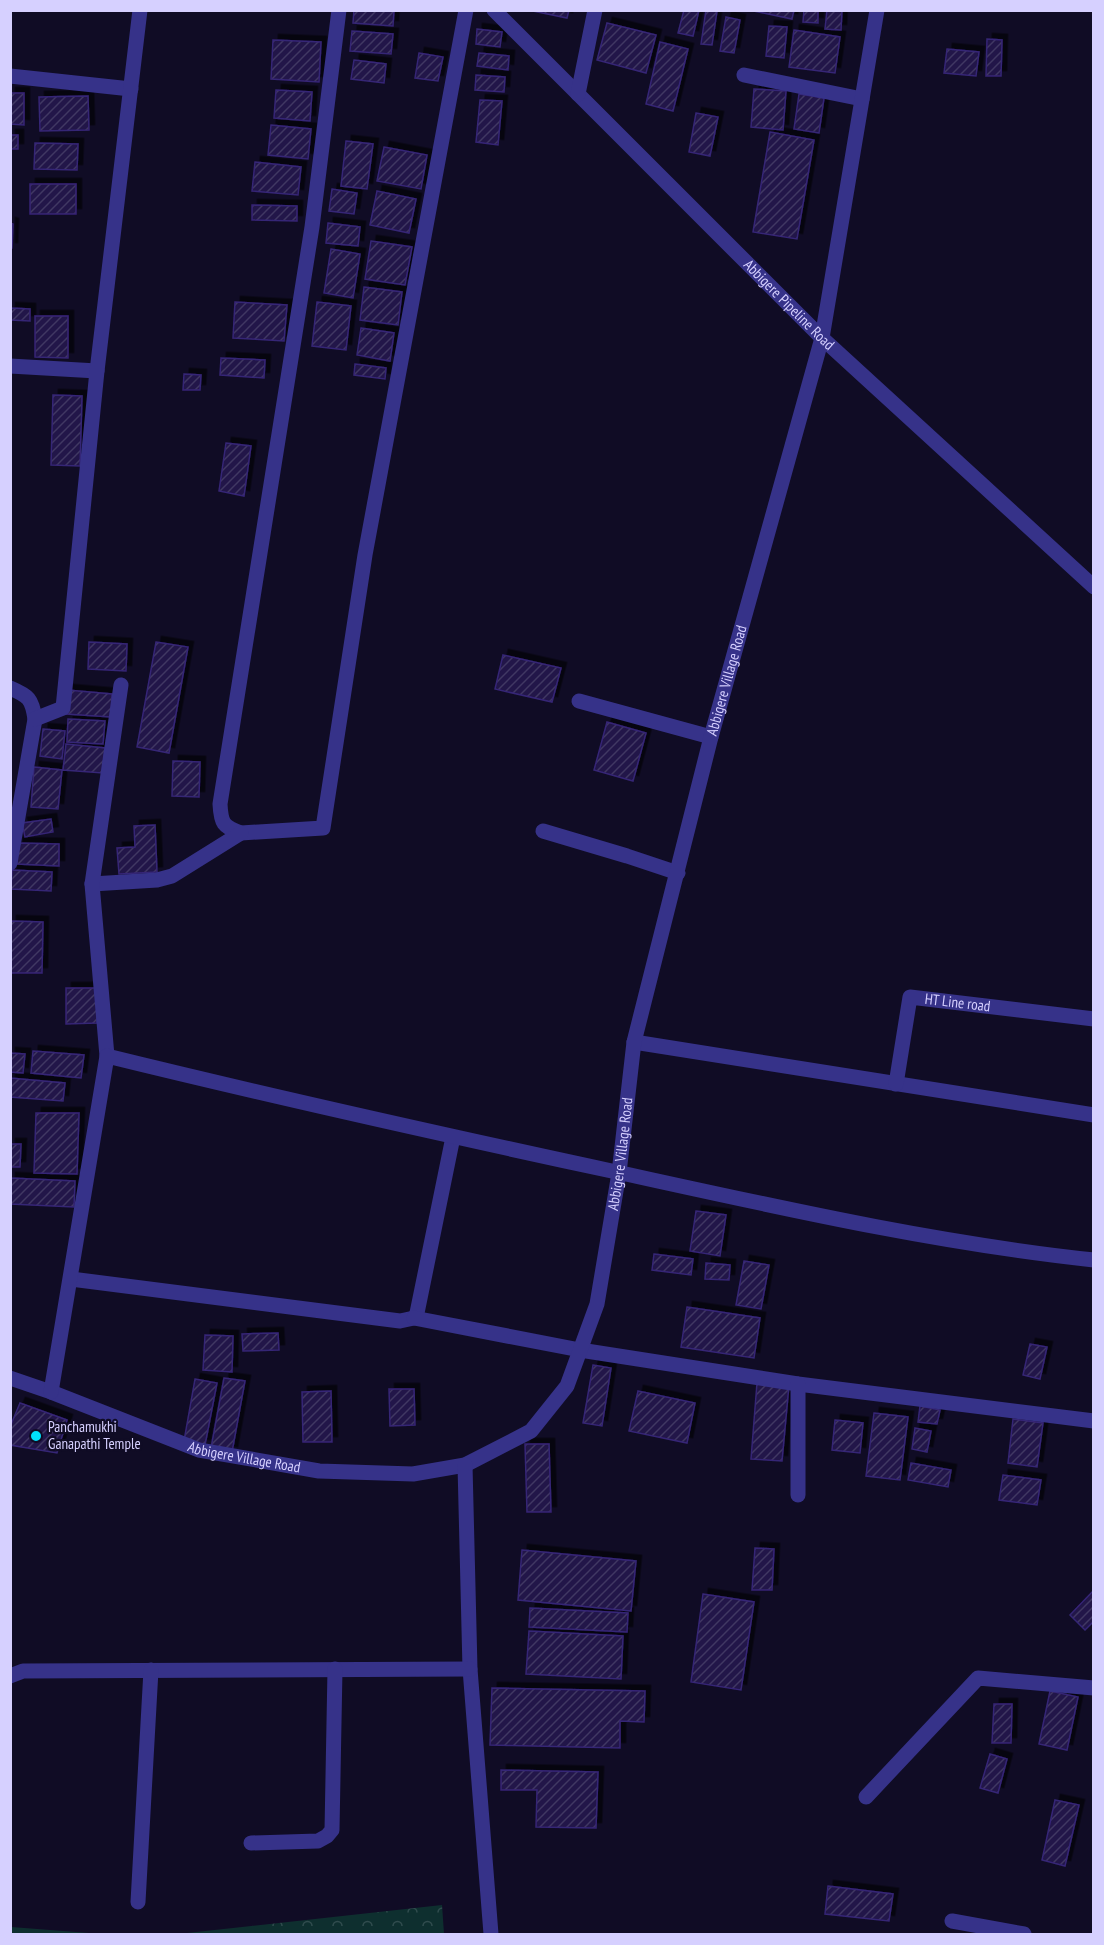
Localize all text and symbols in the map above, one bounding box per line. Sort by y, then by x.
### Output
street label: Abbigere Pipeline Road [740,255,839,354]
street label: Abbigere Village Road [702,623,751,738]
street label: HT Line road [924,989,992,1016]
street label: Abbigere Village Road [603,1096,637,1212]
place label: Panchamukhi Ganapathi Temple [48,1417,141,1453]
marker: Panchamukhi Ganapathi Temple [29,1429,43,1443]
street label: Abbigere Village Road [185,1437,302,1477]

